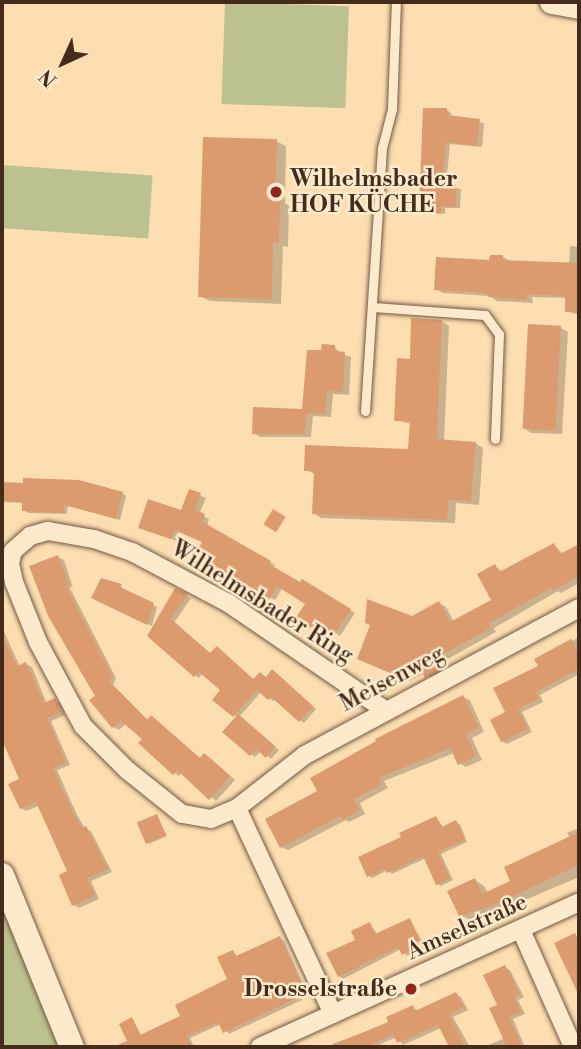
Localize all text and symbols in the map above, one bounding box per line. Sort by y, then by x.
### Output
north arrow [28,28,98,98]
text: N [34,64,62,92]
place label: Wilhelmsbader HOF KÜCHE [290,165,458,219]
marker: Wilhelmsbader HOF KÜCHE [268,184,284,200]
street label: Wilhelmsbader Ring [166,535,358,669]
street label: Meisenweg [335,640,449,718]
street label: Amselstraße [403,888,531,966]
place label: Drosselstraße [244,975,397,1003]
marker: Drosselstraße [403,981,419,997]

